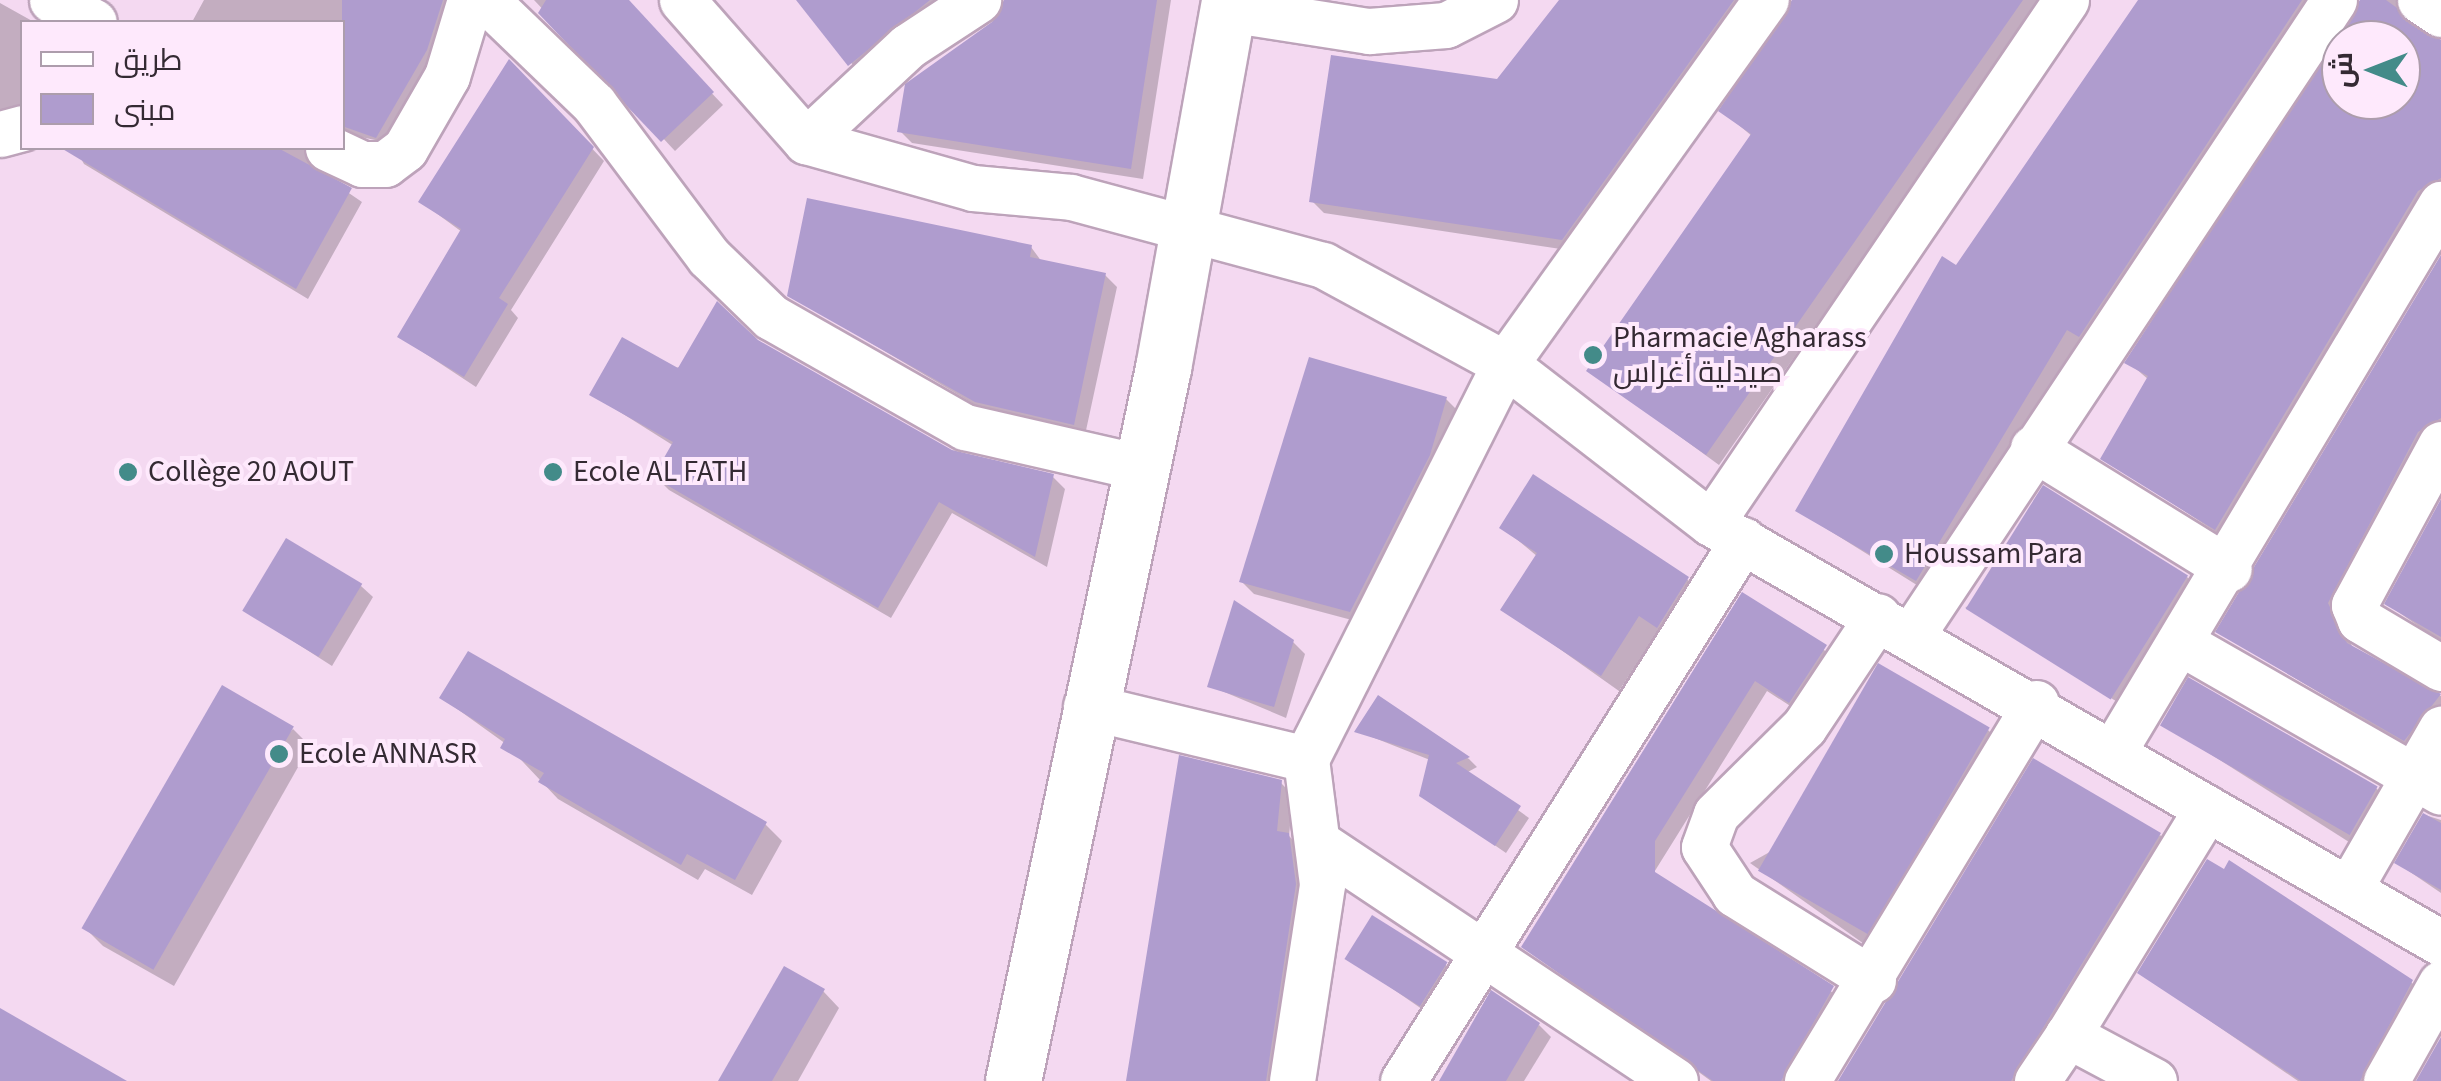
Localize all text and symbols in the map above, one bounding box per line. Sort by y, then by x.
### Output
legend [20,20,345,150]
north arrow [2321,20,2421,120]
text: طريق [114,39,183,82]
text: ش [2323,52,2363,88]
text: مبنى [114,89,175,132]
place label: Pharmacie Agharass صيدلية أغراس [1613,320,1867,390]
marker: Pharmacie Agharass صيدلية أغراس [1582,344,1604,366]
place label: Collège 20 AOUT [148,454,354,490]
place label: Ecole AL FATH [573,454,747,490]
marker: Collège 20 AOUT [117,461,139,483]
marker: Ecole AL FATH [542,461,564,483]
place label: Houssam Para [1904,536,2083,572]
marker: Houssam Para [1873,543,1895,565]
place label: Ecole ANNASR [299,736,477,772]
marker: Ecole ANNASR [268,743,290,765]

